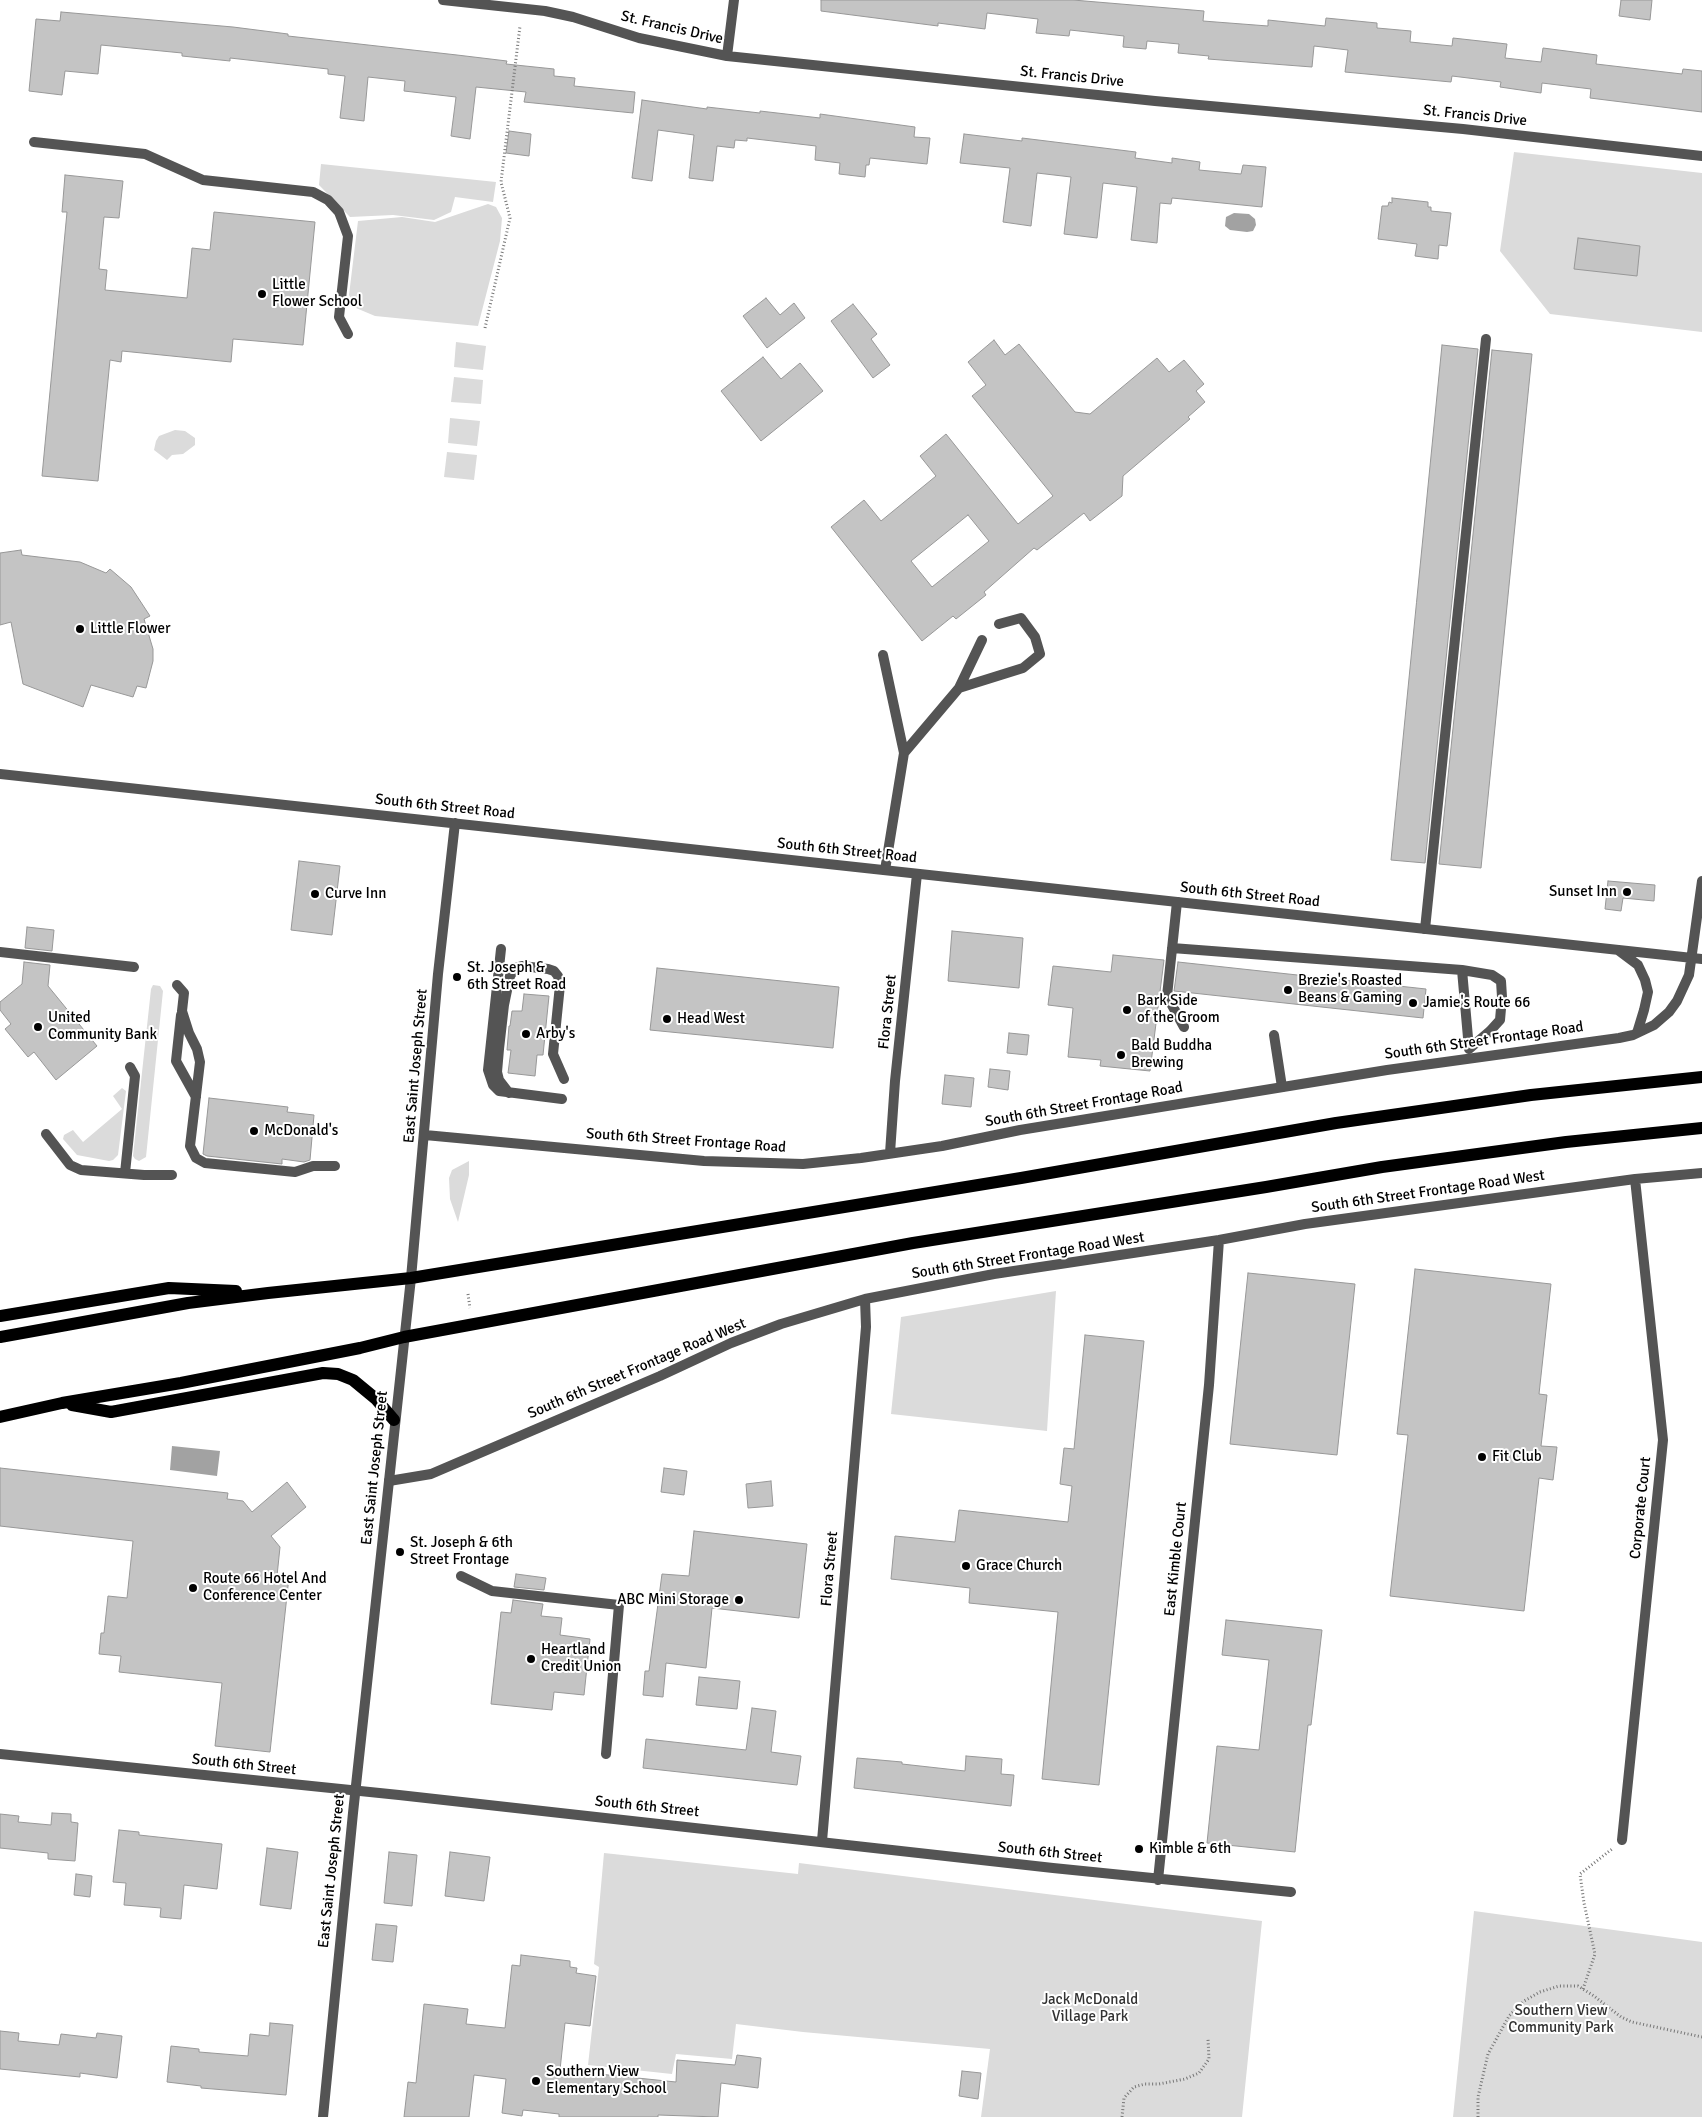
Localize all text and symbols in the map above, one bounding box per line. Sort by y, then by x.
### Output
street label: St. Francis Drive [619,8,725,48]
street label: St. Francis Drive [1019,63,1125,91]
street label: St. Francis Drive [1422,102,1528,130]
place label: Little Flower School [272,276,362,311]
marker: Little Flower School [256,288,268,300]
place label: Little Flower [90,620,170,638]
marker: Little Flower [74,623,86,635]
street label: South 6th Street Road [374,791,516,823]
street label: South 6th Street Road [776,835,918,867]
street label: South 6th Street Road [1179,879,1321,911]
place label: Sunset Inn [1549,883,1617,901]
place label: Curve Inn [325,885,386,903]
marker: Sunset Inn [1621,886,1633,898]
marker: Curve Inn [309,888,321,900]
place label: St. Joseph & 6th Street Road [467,959,566,994]
marker: St. Joseph & 6th Street Road [451,971,463,983]
place label: Brezie's Roasted Beans & Gaming [1298,972,1402,1007]
street label: Flora Street [875,974,901,1050]
marker: Brezie's Roasted Beans & Gaming [1282,984,1294,996]
street label: East Saint Joseph Street [400,988,432,1144]
place label: Bark Side of the Groom [1137,992,1220,1027]
place label: Jamie's Route 66 [1423,994,1530,1012]
marker: Jamie's Route 66 [1407,997,1419,1009]
marker: Bark Side of the Groom [1121,1004,1133,1016]
place label: United Community Bank [48,1009,157,1044]
place label: Head West [677,1010,745,1028]
marker: Head West [661,1013,673,1025]
street label: South 6th Street Frontage Road [1383,1018,1585,1064]
marker: United Community Bank [32,1021,44,1033]
place label: Arby's [536,1025,575,1043]
marker: Arby's [520,1028,532,1040]
place label: Bald Buddha Brewing [1131,1037,1212,1072]
marker: Bald Buddha Brewing [1115,1049,1127,1061]
street label: South 6th Street Frontage Road [984,1079,1184,1131]
place label: McDonald's [264,1122,338,1140]
marker: McDonald's [248,1125,260,1137]
street label: South 6th Street Frontage Road [585,1125,787,1157]
street label: South 6th Street Frontage Road West [1310,1167,1546,1217]
street label: South 6th Street Frontage Road West [910,1229,1146,1283]
street label: South 6th Street Frontage Road West [525,1315,749,1423]
street label: East Saint Joseph Street [358,1390,392,1546]
place label: Fit Club [1492,1448,1542,1466]
marker: Fit Club [1476,1451,1488,1463]
street label: Corporate Court [1627,1456,1655,1560]
street label: East Kimble Court [1161,1501,1191,1617]
street label: Flora Street [818,1531,842,1607]
place label: St. Joseph & 6th Street Frontage [410,1534,513,1569]
marker: St. Joseph & 6th Street Frontage [394,1546,406,1558]
place label: Grace Church [976,1557,1062,1575]
marker: Grace Church [960,1560,972,1572]
place label: Route 66 Hotel And Conference Center [203,1570,327,1605]
marker: Route 66 Hotel And Conference Center [187,1582,199,1594]
place label: ABC Mini Storage [617,1591,729,1609]
marker: ABC Mini Storage [733,1594,745,1606]
place label: Heartland Credit Union [541,1641,622,1676]
marker: Heartland Credit Union [525,1653,537,1665]
street label: South 6th Street [191,1751,297,1779]
street label: East Saint Joseph Street [315,1793,349,1949]
street label: South 6th Street [594,1793,700,1821]
street label: South 6th Street [997,1839,1103,1867]
place label: Kimble & 6th [1149,1840,1231,1858]
marker: Kimble & 6th [1133,1843,1145,1855]
park label: Jack McDonald Village Park [1042,1991,1138,2026]
park label: Southern View Community Park [1508,2002,1614,2037]
place label: Southern View Elementary School [546,2063,667,2098]
marker: Southern View Elementary School [530,2075,542,2087]

